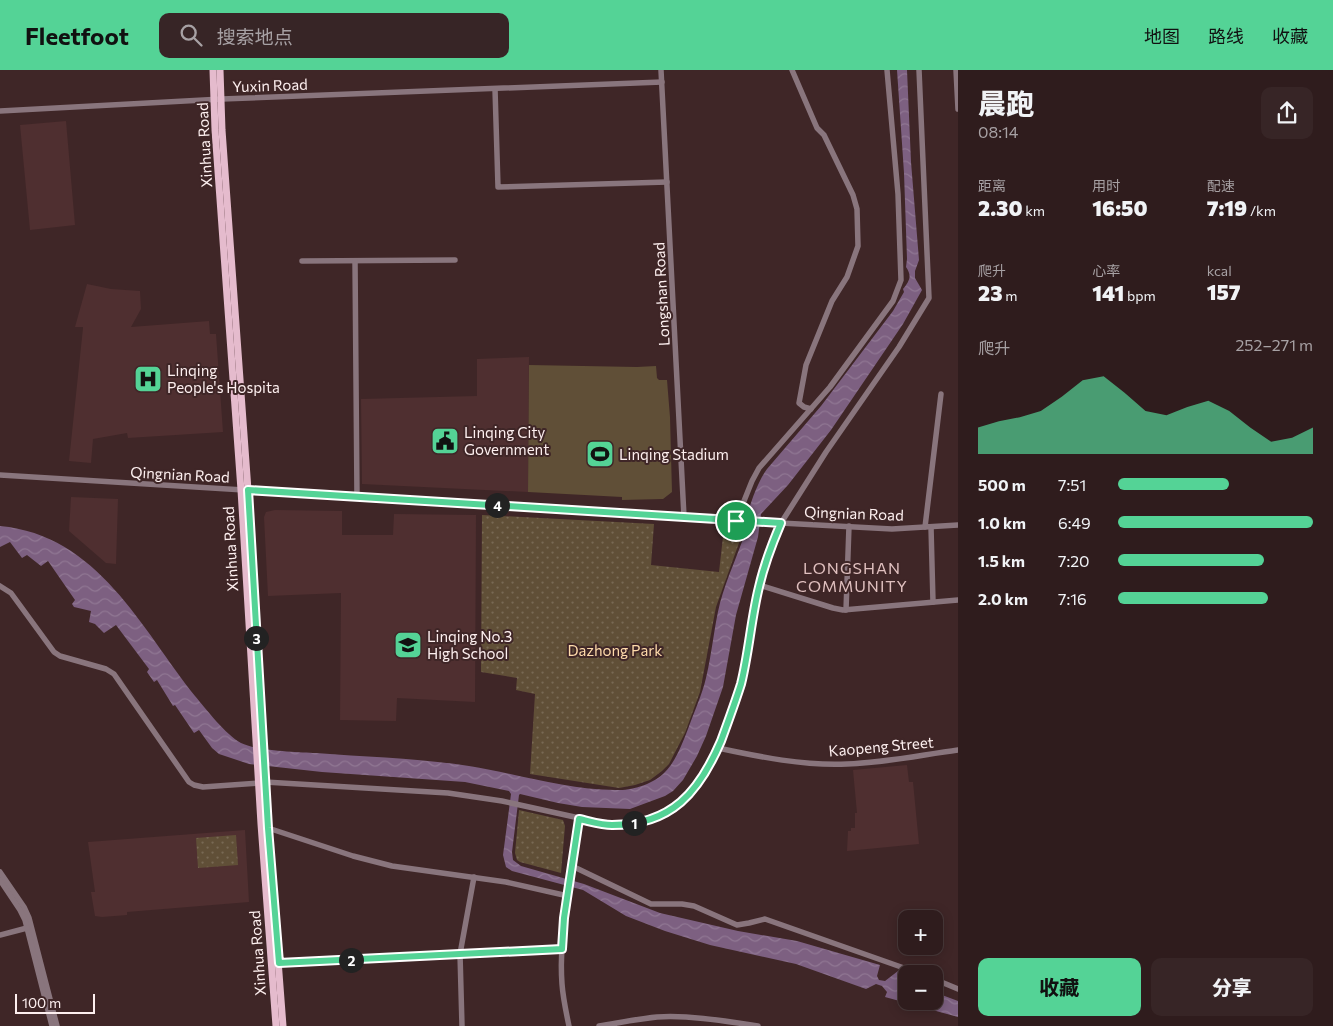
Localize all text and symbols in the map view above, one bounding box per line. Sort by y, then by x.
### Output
search box [159,13,509,58]
text: Fleetfoot [25,21,129,50]
icon: search [177,21,205,49]
text: 搜索地点 [217,25,293,48]
text: 地图 [1144,25,1180,47]
text: 路线 [1208,25,1244,47]
text: 收藏 [1272,25,1308,47]
street label: Yuxin Road [232,75,308,95]
text: 晨跑 [978,86,1034,120]
button: share [1261,87,1313,139]
street label: Xinhua Road [193,102,215,188]
text: 08:14 [978,122,1018,141]
text: 距离 [978,177,1006,194]
text: 用时 [1092,177,1120,194]
text: 配速 [1207,177,1235,194]
text: 2.30 [978,195,1023,220]
text: 16:50 [1092,195,1148,220]
text: 7:19 [1207,195,1247,220]
text: km [1023,202,1045,219]
text: /km [1247,202,1276,219]
street label: Longshan Road [649,242,673,346]
text: 爬升 [978,262,1006,279]
text: 心率 [1092,262,1120,279]
text: kcal [1207,262,1232,279]
text: 157 [1207,279,1241,304]
text: 23 [978,280,1003,305]
text: 141 [1092,280,1124,305]
text: m [1003,287,1017,304]
text: bpm [1124,287,1156,304]
text: 252–271 m [1236,335,1313,354]
text: 爬升 [978,338,1010,357]
place label: Linqing People's Hospita [167,361,280,396]
hospital icon: Linqing People's Hospita [133,364,163,394]
place label: Linqing City Government [464,423,549,458]
public building icon: Linqing City Government [430,426,460,456]
sports icon: Linqing Stadium [585,439,615,469]
place label: Linqing Stadium [619,445,729,463]
street label: Qingnian Road [130,462,230,486]
text: 500 m [978,475,1026,494]
text: 7:51 [1058,475,1086,494]
pin: 4 [484,492,510,518]
text: 4 [493,497,502,514]
pin [715,500,757,542]
street label: Qingnian Road [804,502,904,524]
street label: Xinhua Road [219,506,241,592]
icon: arrive [722,507,750,535]
text: 1.0 km [978,513,1026,532]
text: 6:49 [1058,513,1091,532]
text: 1.5 km [978,551,1025,570]
text: 7:20 [1058,551,1090,570]
district label: LONGSHAN COMMUNITY [796,558,908,595]
text: 2.0 km [978,589,1028,608]
text: 7:16 [1058,589,1087,608]
pin: 3 [244,626,268,650]
place label: Linqing No.3 High School [427,627,512,662]
text: 3 [252,630,261,647]
school or university icon: Linqing No.3 High School [393,630,423,660]
park label: Dazhong Park [568,641,662,659]
street label: Kaopeng Street [828,732,934,760]
pin: 1 [622,810,646,836]
text: 1 [631,815,638,832]
street label: Xinhua Road [245,910,269,996]
map controls [898,910,943,1010]
button: + [898,910,943,955]
pin: 2 [338,948,364,972]
text: 2 [348,952,355,969]
button: 收藏 [978,958,1141,1016]
button: 分享 [1151,958,1313,1016]
button: − [898,965,943,1010]
scale bar [15,991,95,1014]
text: 100 m [22,994,61,1011]

